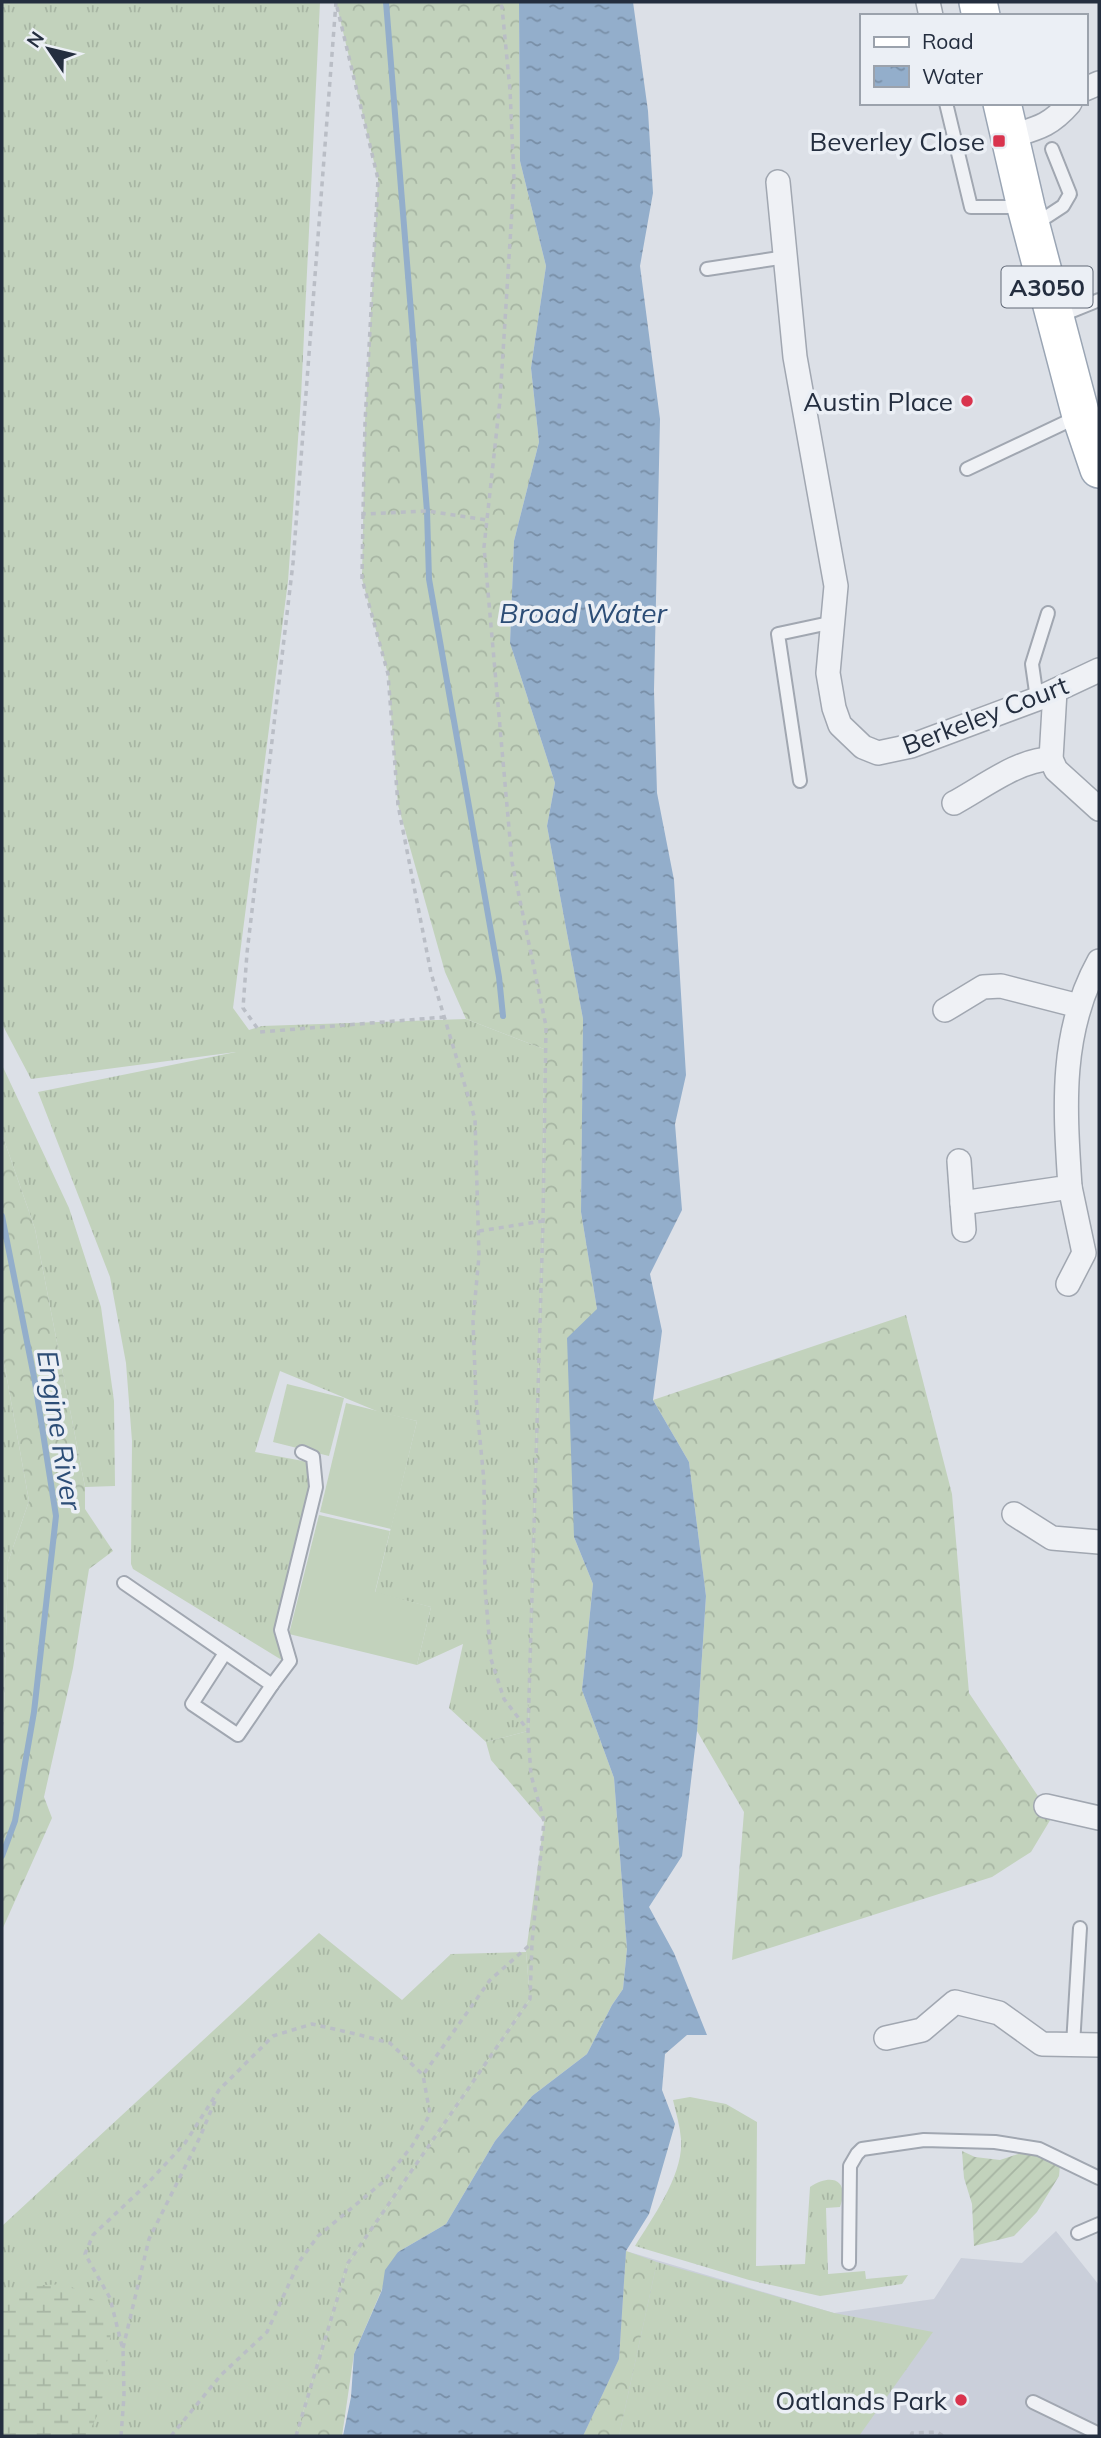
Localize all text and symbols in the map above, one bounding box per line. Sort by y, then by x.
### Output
north arrow [14,14,84,84]
legend [860,14,1087,105]
text: N [21,26,49,52]
text: Road [922,28,973,54]
text: Water [922,63,983,89]
place label: Beverley Close [810,125,985,158]
marker: Beverley Close [991,133,1007,149]
road number: A3050 [1002,266,1092,308]
place label: Austin Place [803,385,953,418]
marker: Austin Place [959,393,975,409]
water label: Broad Water [499,595,668,630]
street label: Berkeley Court [897,668,1073,762]
water label: Engine River [30,1348,90,1514]
place label: Oatlands Park [775,2384,948,2417]
marker: Oatlands Park [953,2392,969,2408]

